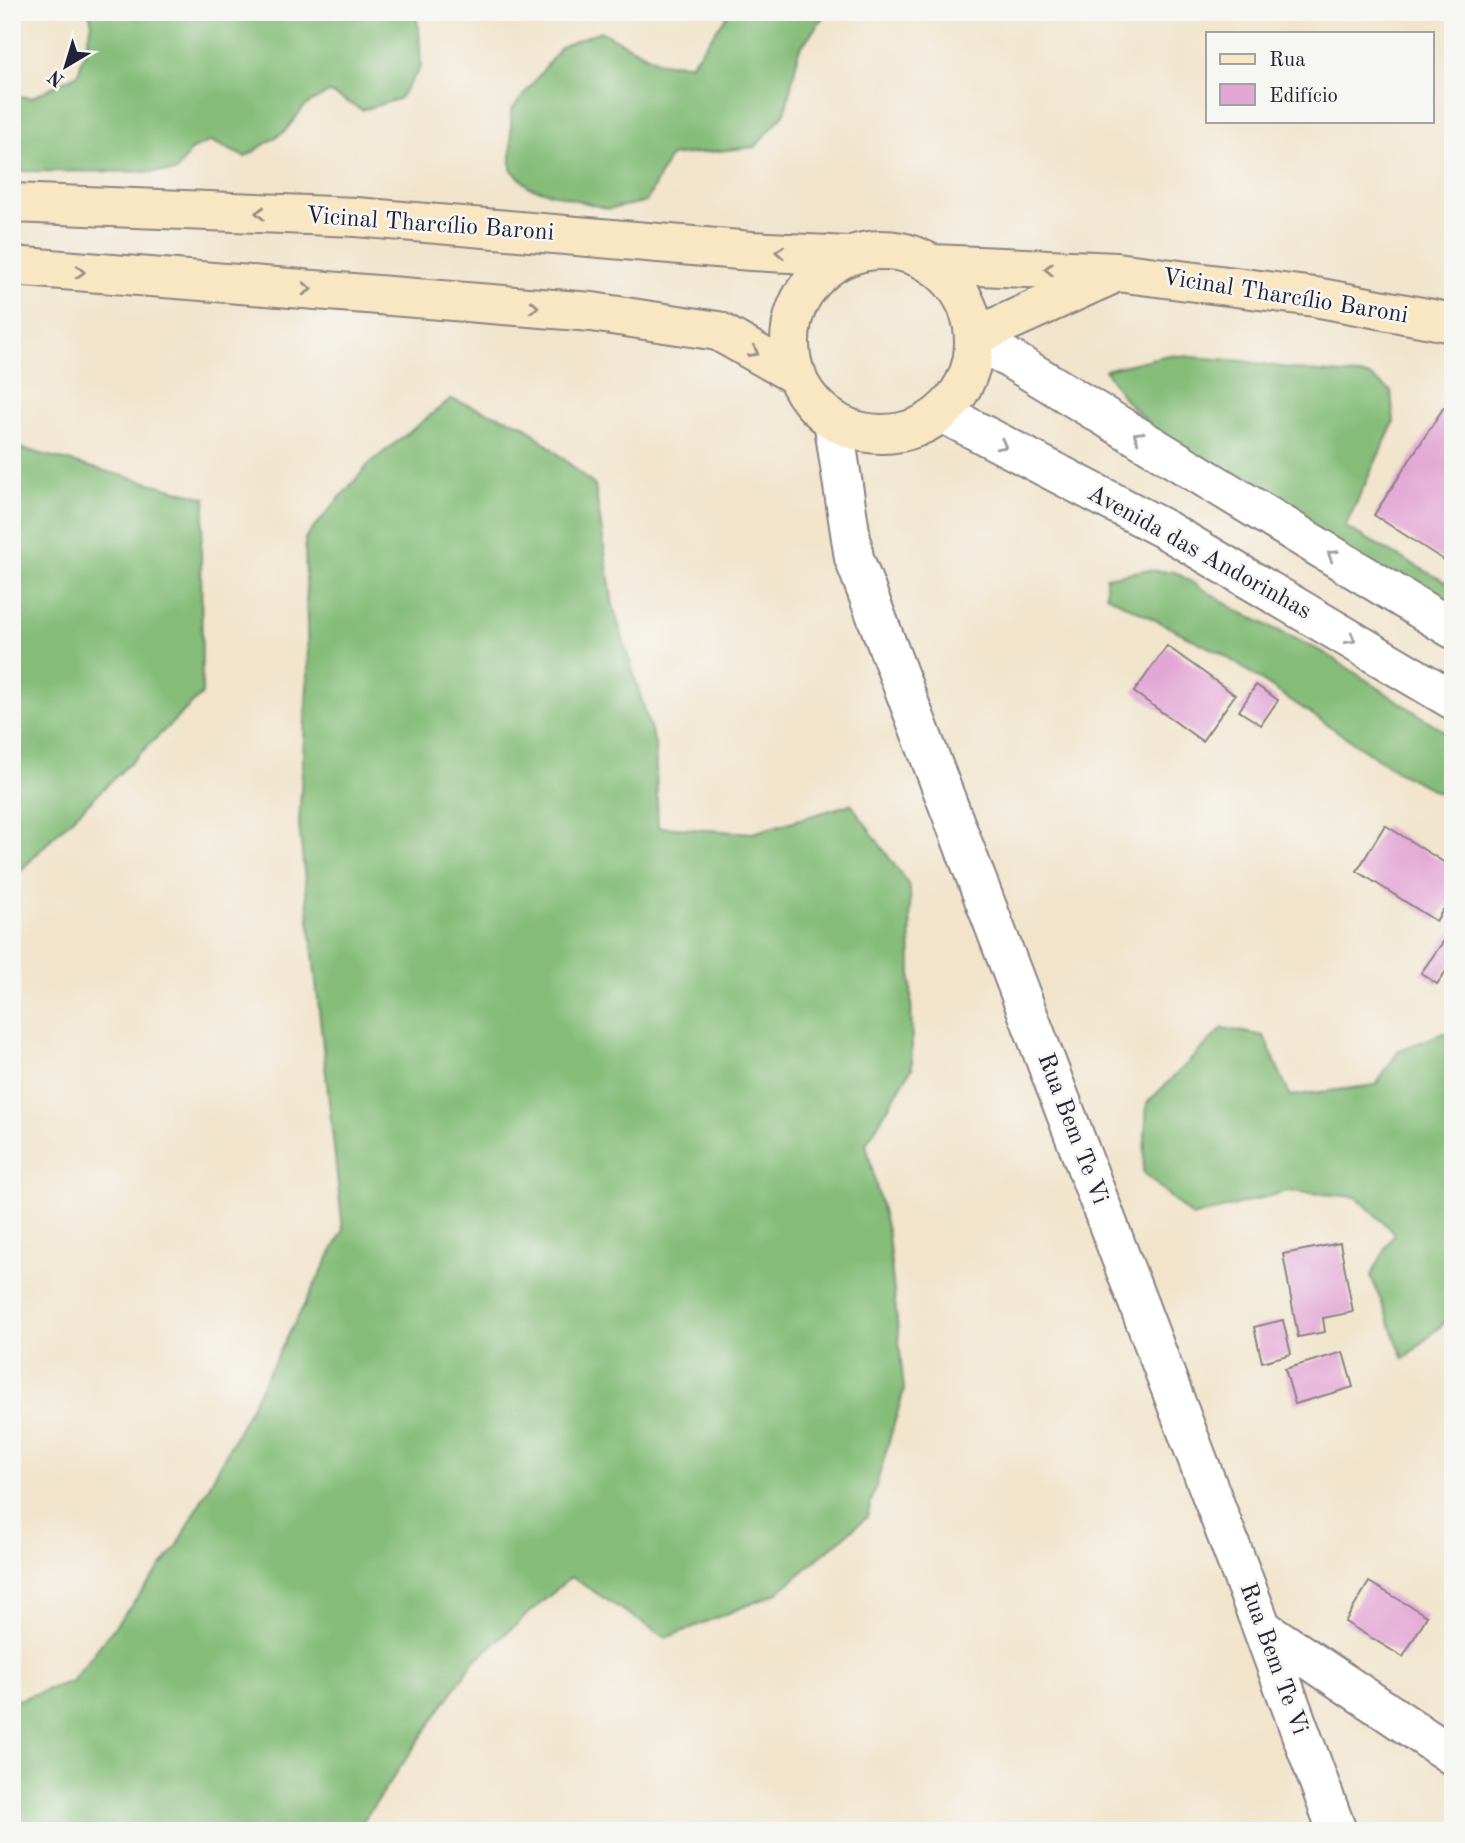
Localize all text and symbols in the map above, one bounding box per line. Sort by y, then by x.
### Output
north arrow [32,32,102,102]
legend [1206,32,1434,122]
text: Rua [1269,50,1306,71]
text: N [45,65,69,89]
text: Edifício [1269,86,1338,107]
street label: Vicinal Tharcílio Baroni [305,204,555,246]
one-way arrow [254,206,265,221]
one-way arrow [774,245,785,260]
one-way arrow [1043,262,1054,277]
one-way arrow [75,264,86,279]
street label: Vicinal Tharcílio Baroni [1160,266,1410,328]
one-way arrow [302,282,313,297]
one-way arrow [529,299,540,314]
one-way arrow [747,343,760,356]
one-way arrow [1132,432,1145,445]
one-way arrow [995,437,1007,450]
street label: Avenida das Andorinhas [1083,481,1315,625]
one-way arrow [1326,551,1339,564]
one-way arrow [1343,630,1356,643]
street label: Rua Bem Te Vi [1032,1050,1112,1208]
street label: Rua Bem Te Vi [1235,1580,1311,1738]

